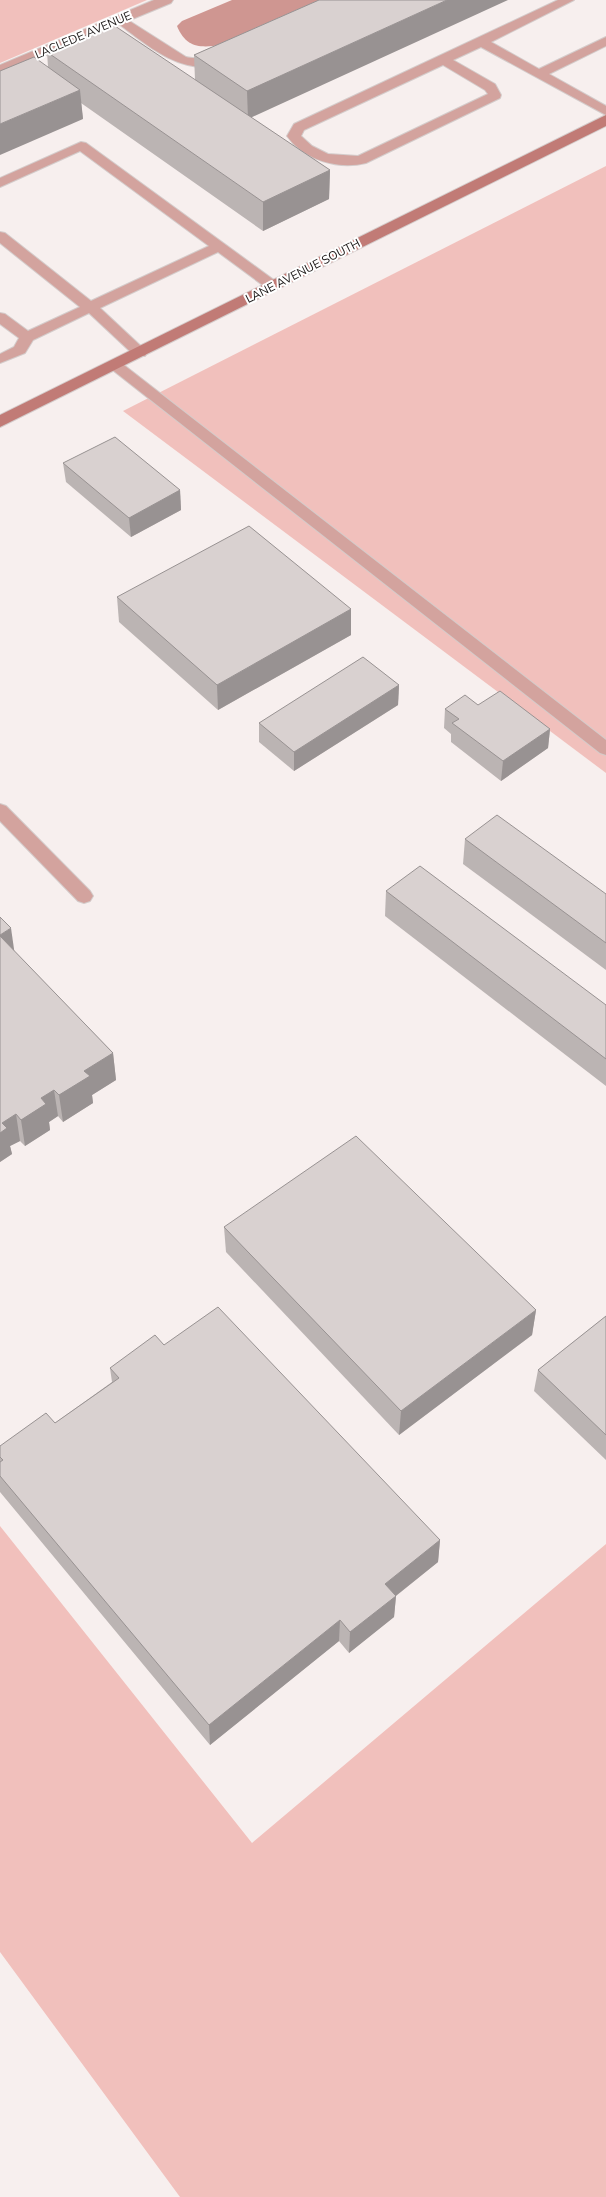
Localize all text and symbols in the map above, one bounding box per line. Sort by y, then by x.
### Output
street label: LACLEDE AVENUE [32,7,134,63]
street label: LANE AVENUE SOUTH [243,235,363,307]

